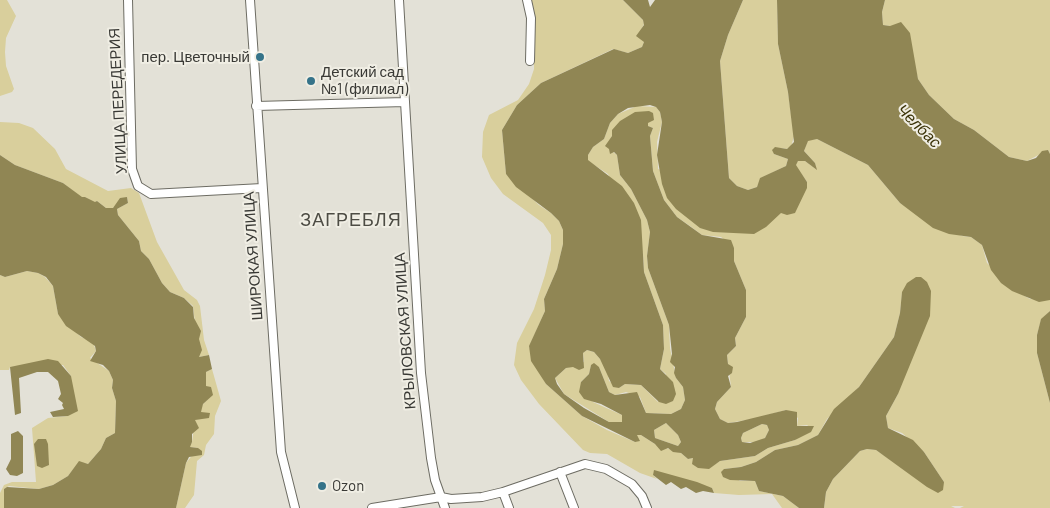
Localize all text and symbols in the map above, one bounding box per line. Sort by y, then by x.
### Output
street label: УЛИЦА ПЕРЕДЕРИЯ [105,27,131,175]
place label: пер. Цветочный [141,48,250,66]
marker: пер. Цветочный [254,51,266,63]
place label: Детский сад №1 (филиал) [321,63,408,98]
marker: Детский сад №1 (филиал) [305,75,317,87]
water label: Челбас [893,100,945,152]
street label: ШИРОКАЯ УЛИЦА [240,191,266,321]
district label: ЗАГРЕБЛЯ [299,209,403,231]
street label: КРЫЛОВСКАЯ УЛИЦА [391,252,419,410]
place label: Ozon [332,477,364,495]
marker: Ozon [316,480,328,492]

